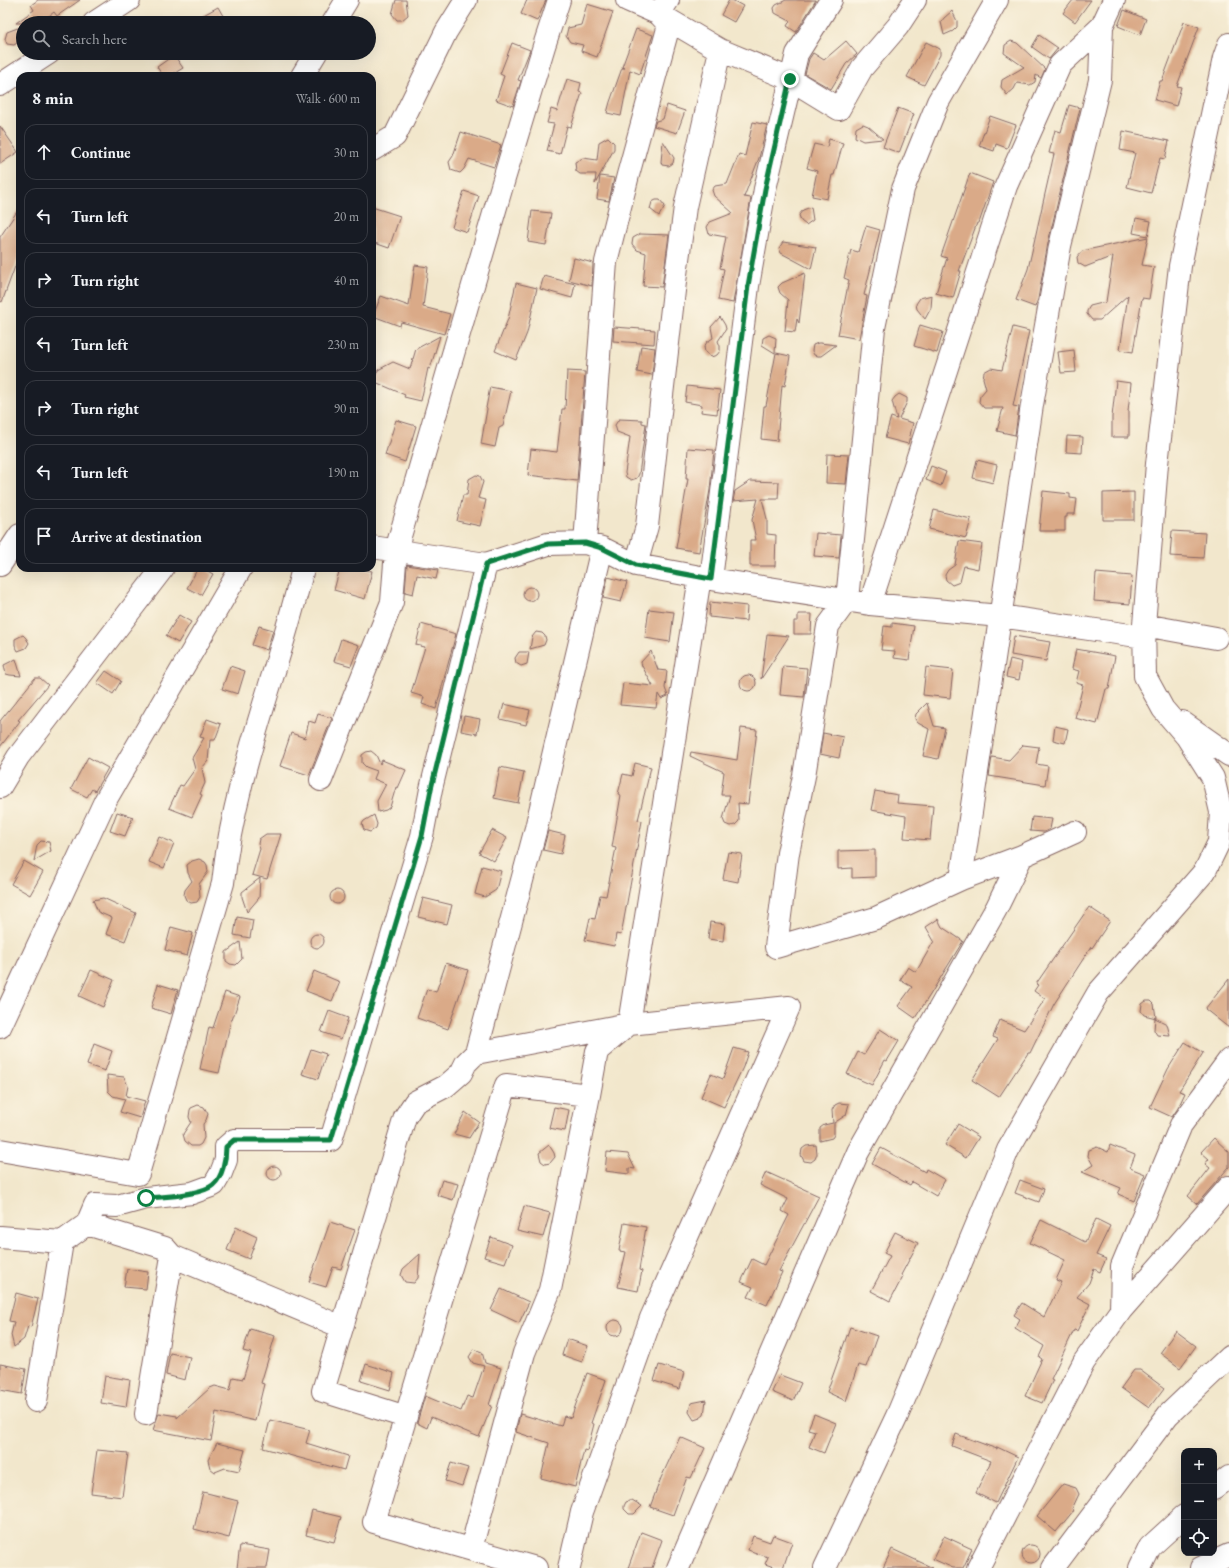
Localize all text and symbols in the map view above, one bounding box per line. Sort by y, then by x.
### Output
search box [16,16,376,60]
icon: search [30,27,52,49]
text: Search here [62,29,127,48]
route end [781,70,799,88]
text: 8 min [32,87,73,109]
text: Walk · 600 m [296,90,360,107]
icon: ahead [33,141,55,163]
text: Continue [71,143,131,162]
text: 30 m [334,144,359,161]
icon: left [33,205,55,227]
text: Turn left [71,207,128,226]
text: 20 m [334,208,359,225]
icon: right [33,269,55,291]
text: Turn right [71,271,139,290]
text: 40 m [334,272,359,289]
icon: left [33,333,55,355]
text: Turn left [71,335,128,354]
text: 230 m [328,336,359,353]
icon: right [33,397,55,419]
text: Turn right [71,399,139,418]
text: 90 m [334,400,359,417]
icon: left [33,461,55,483]
text: Turn left [71,463,128,482]
text: 190 m [328,464,359,481]
icon: arrive [33,525,55,547]
text: Arrive at destination [71,527,202,546]
route start [137,1189,155,1207]
map controls [1181,1448,1217,1556]
button: + [1181,1448,1217,1484]
button: − [1181,1484,1217,1520]
button: locate [1181,1520,1217,1556]

